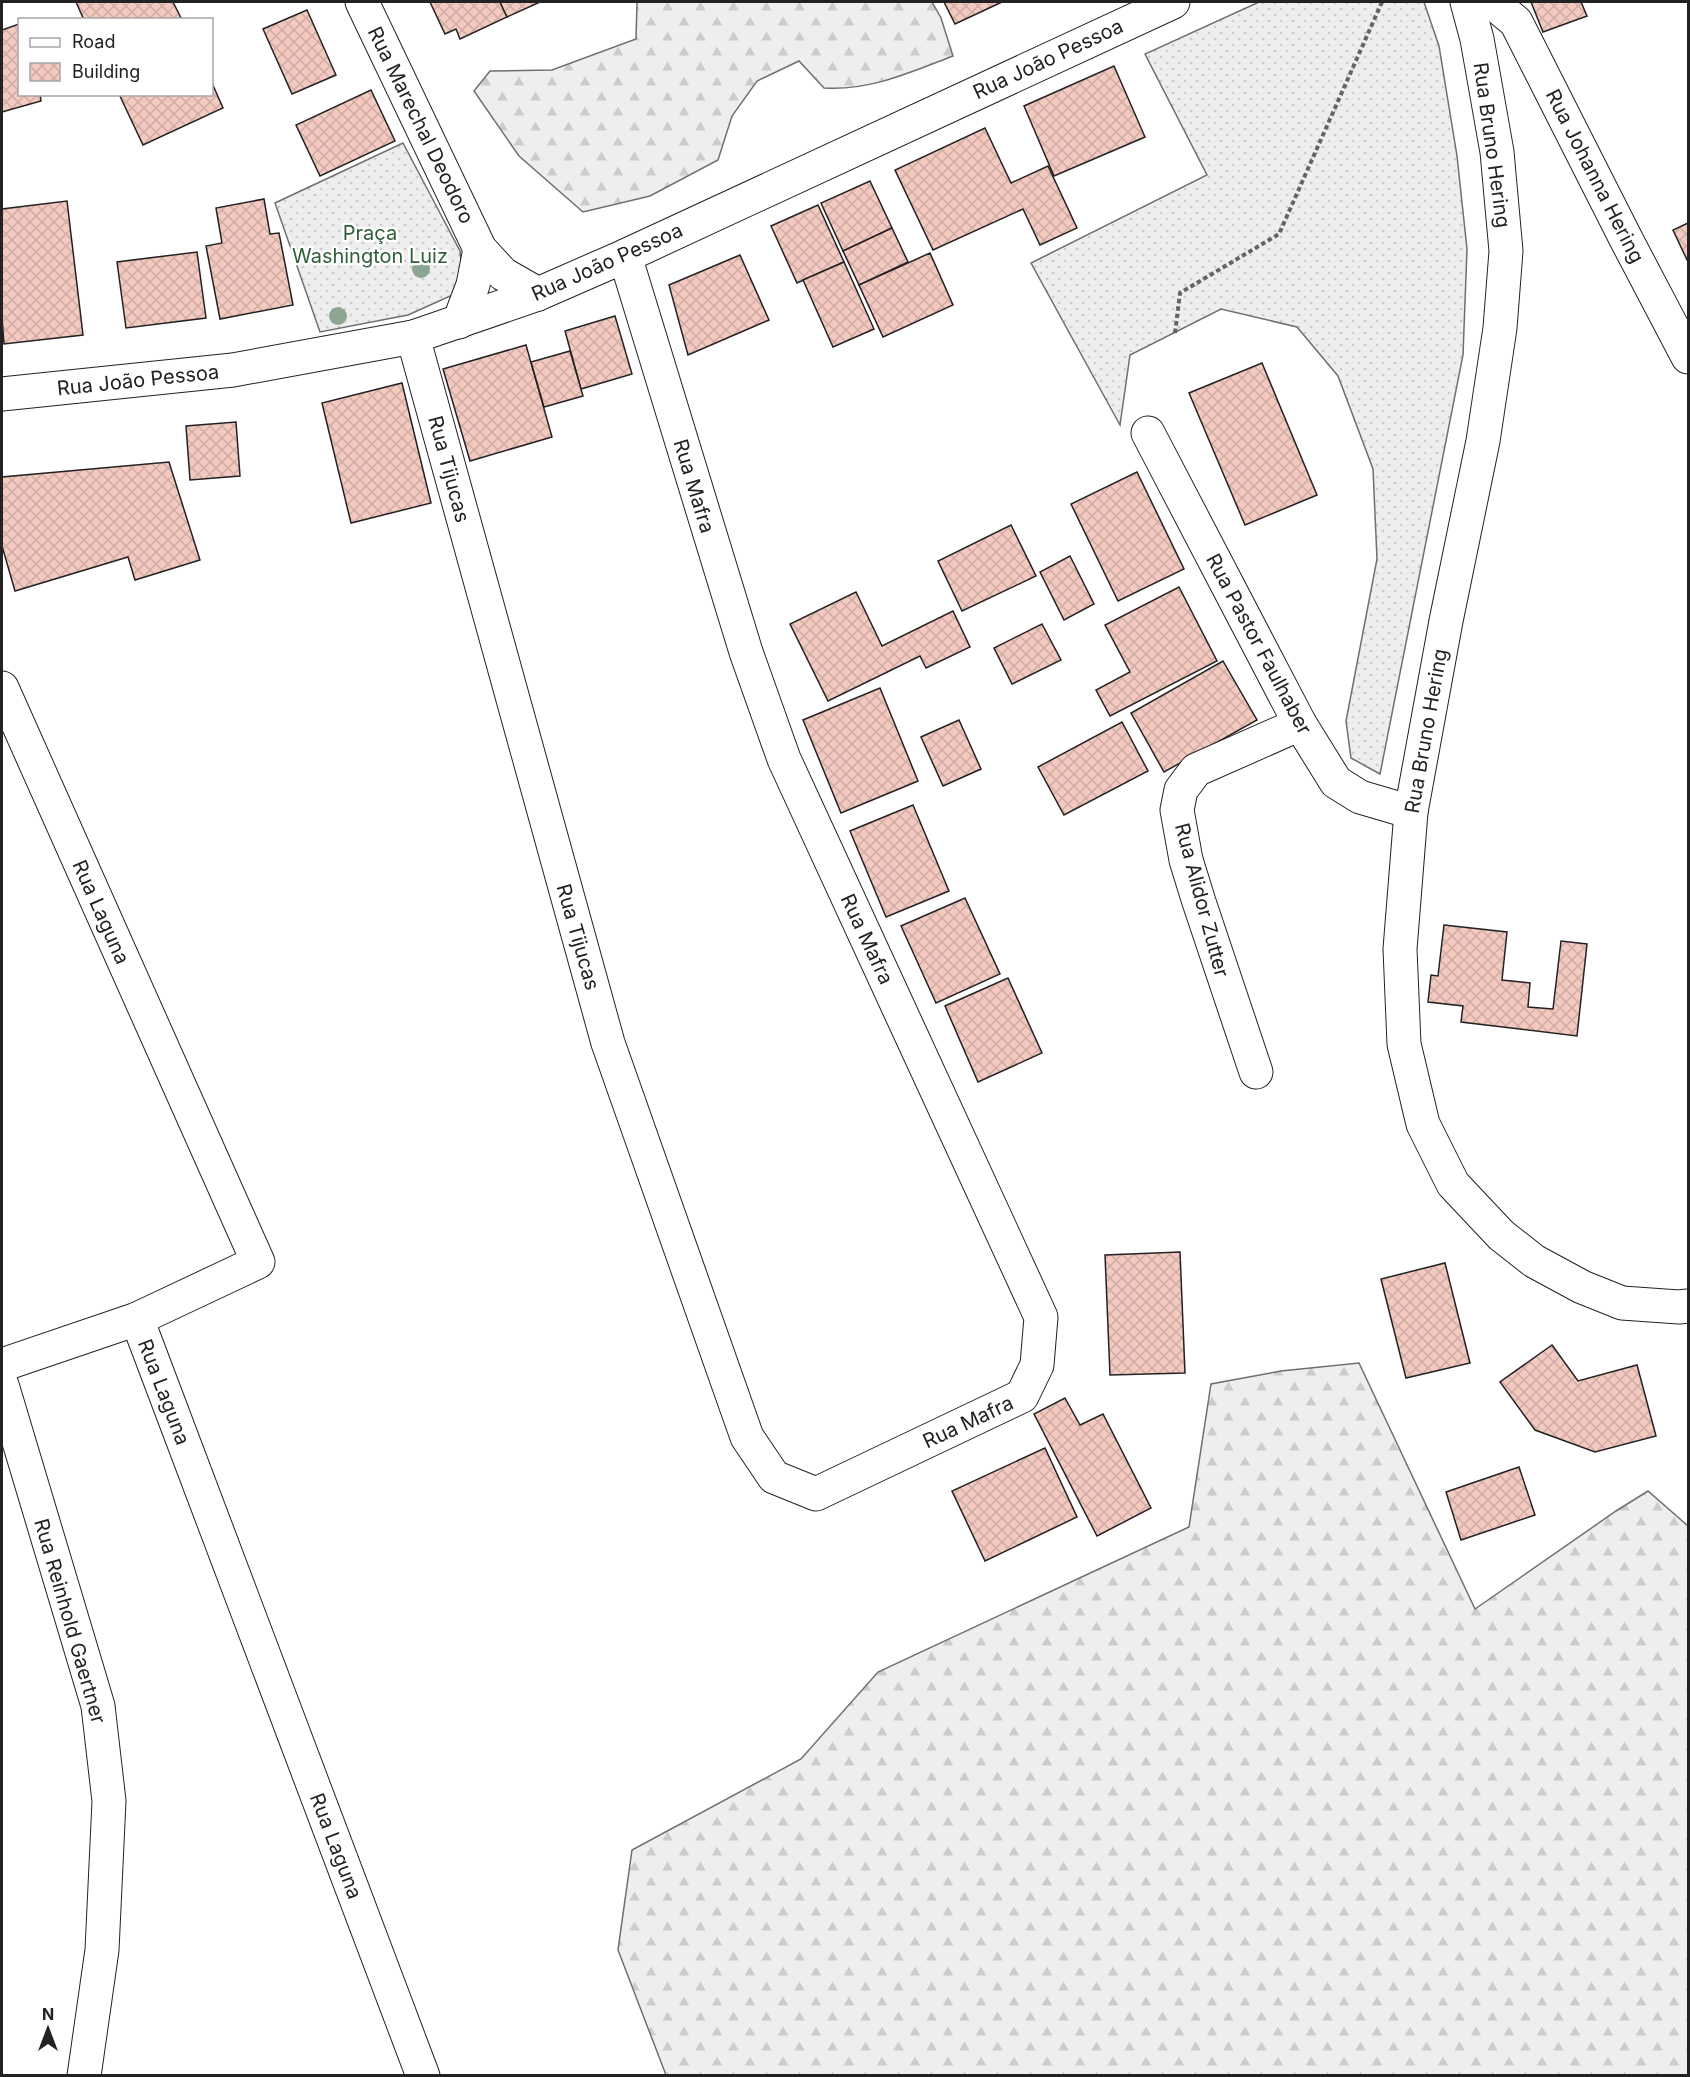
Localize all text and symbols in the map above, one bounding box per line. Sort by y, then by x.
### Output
street label: Rua João Pessoa [969,14,1127,104]
legend [18,18,213,96]
street label: Rua Marechal Deodoro [363,23,479,227]
text: Road [72,31,115,52]
text: Building [72,61,140,82]
street label: Rua Bruno Hering [1469,61,1515,229]
street label: Rua Johanna Hering [1541,85,1649,267]
street label: Rua João Pessoa [528,218,686,306]
park label: Praça Washington Luiz [292,221,448,268]
street label: Rua João Pessoa [56,360,220,400]
street label: Rua Tijucas [423,413,475,525]
street label: Rua Mafra [668,436,720,536]
street label: Rua Pastor Faulhaber [1201,549,1317,739]
street label: Rua Bruno Hering [1400,647,1452,815]
street label: Rua Alidor Zutter [1170,820,1234,980]
street label: Rua Laguna [67,856,135,968]
street label: Rua Tijucas [551,881,605,993]
street label: Rua Mafra [836,890,898,988]
street label: Rua Laguna [133,1336,195,1448]
street label: Rua Mafra [919,1391,1017,1453]
street label: Rua Reinhold Gaertner [29,1516,111,1727]
street label: Rua Laguna [305,1790,367,1902]
north arrow [18,1999,78,2059]
text: N [42,2004,54,2024]

